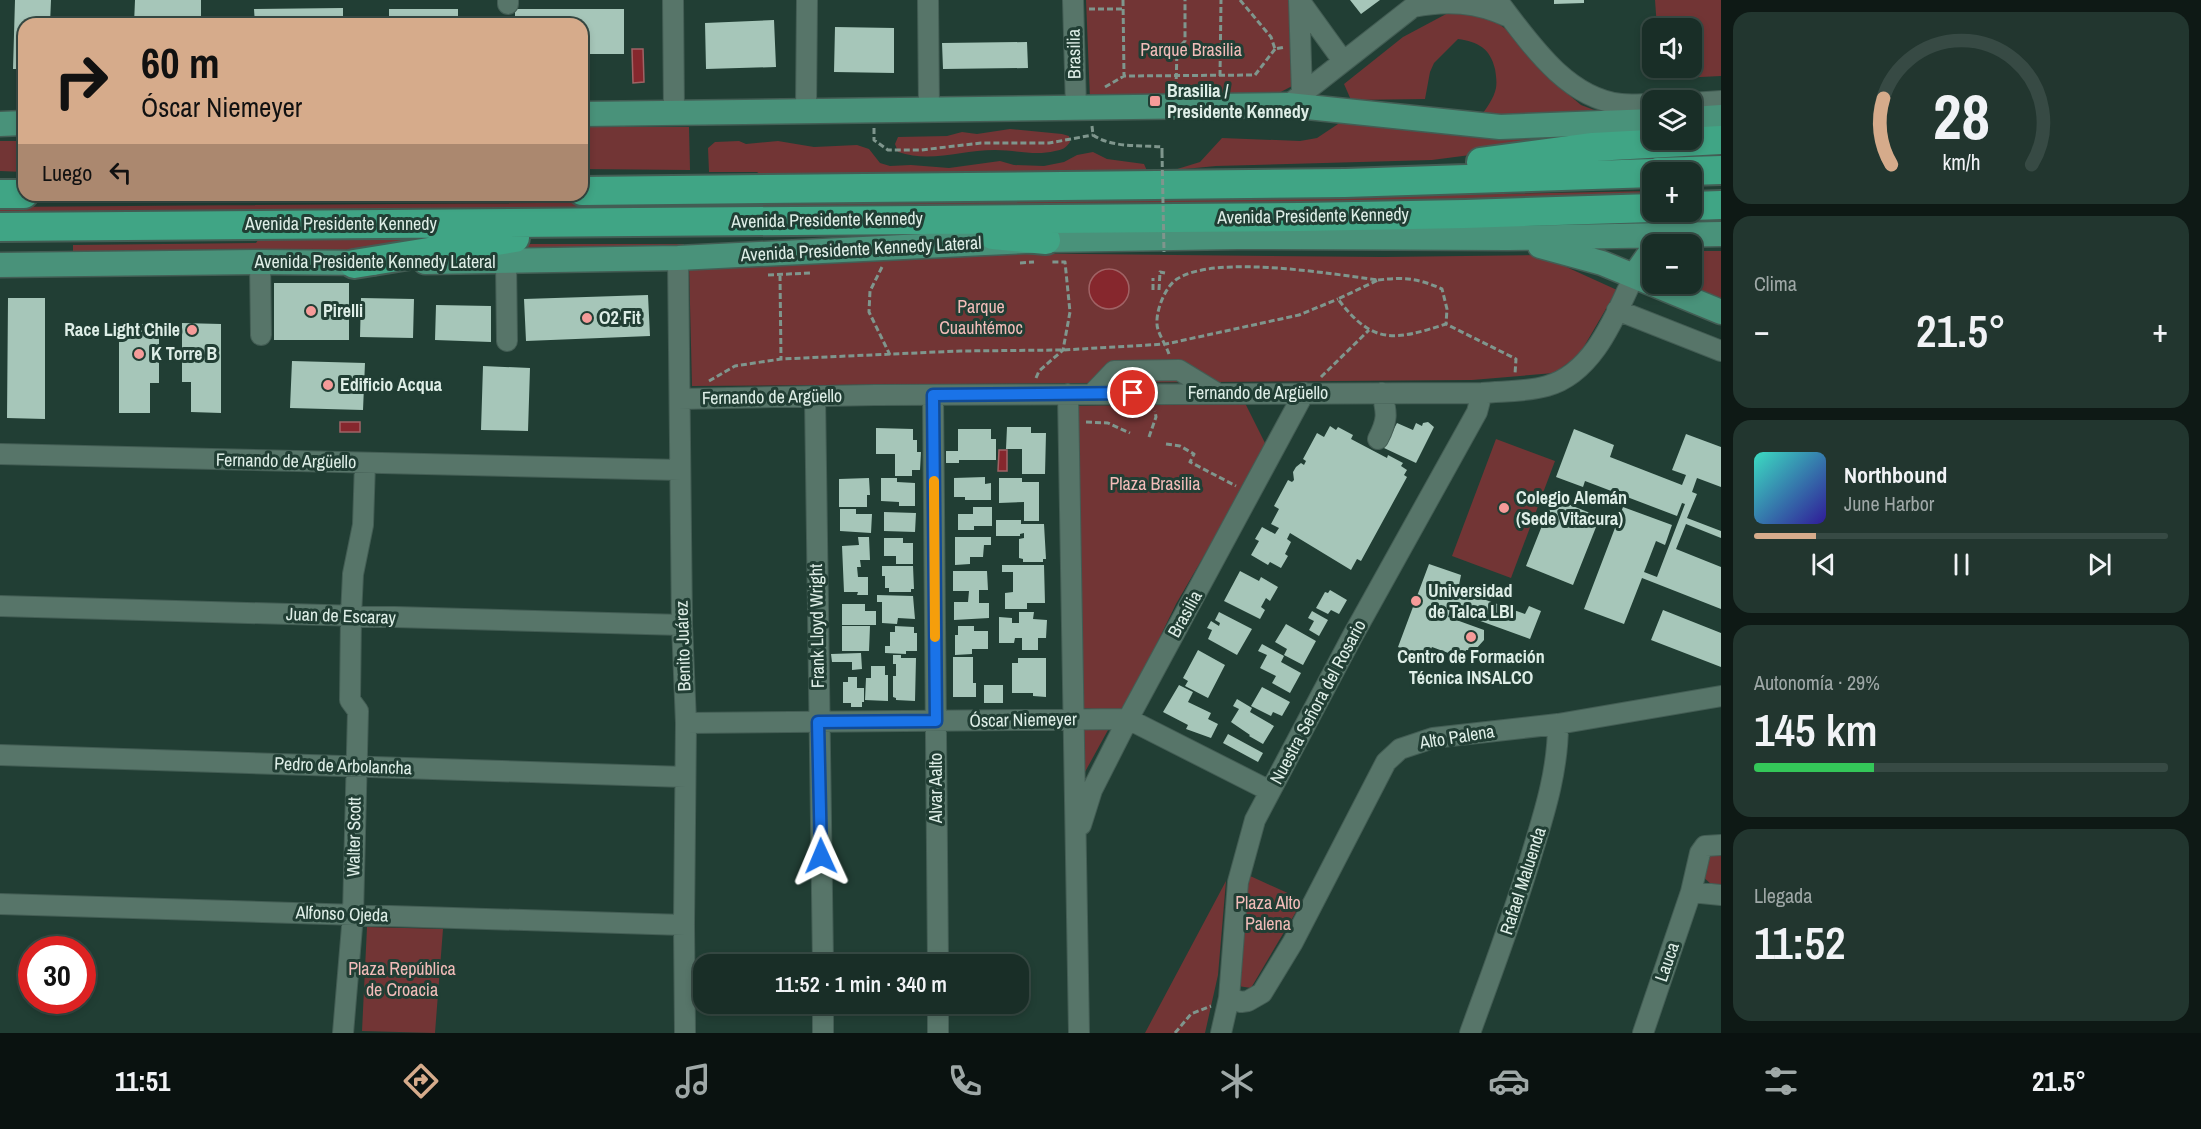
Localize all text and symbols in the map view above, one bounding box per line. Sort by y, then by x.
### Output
map controls [1642,18,1702,294]
button: sound [1642,18,1702,78]
street label: Brasilia [1061,29,1086,79]
text: 60 m [141,35,220,91]
park label: Parque Brasilia [1140,37,1242,62]
icon: right [42,42,120,120]
text: 28 [1933,74,1989,158]
place label: Brasilia / Presidente Kennedy [1167,78,1310,124]
text: Óscar Niemeyer [141,89,302,125]
button: layers [1642,90,1702,150]
marker: Brasilia / Presidente Kennedy [1148,94,1162,108]
text: km/h [1942,148,1980,177]
icon: left [104,156,137,189]
text: Luego [42,158,92,188]
button: + [1642,162,1702,222]
street label: Avenida Presidente Kennedy [1216,201,1410,230]
street label: Avenida Presidente Kennedy [730,205,924,234]
street label: Avenida Presidente Kennedy [244,211,438,236]
street label: Avenida Presidente Kennedy Lateral [739,230,982,267]
button: − [1642,234,1702,294]
street label: Avenida Presidente Kennedy Lateral [253,249,496,274]
text: Clima [1754,270,1797,297]
park label: Parque Cuauhtémoc [939,294,1023,340]
place label: Pirelli [323,298,363,323]
text: 21.5° [1916,300,2006,361]
marker: Pirelli [304,304,318,318]
place label: O2 Fit [599,305,641,330]
text: − [1754,308,1770,352]
text: + [2152,308,2168,352]
marker: O2 Fit [580,311,594,325]
place label: Race Light Chile [64,317,180,342]
marker: Race Light Chile [185,323,199,337]
place label: K Torre B [151,341,218,366]
marker: K Torre B [132,347,146,361]
pin [1107,367,1158,418]
place label: Edificio Acqua [340,372,443,397]
icon: arrive [1116,376,1149,409]
marker: Edificio Acqua [321,378,335,392]
street label: Fernando de Argüello [1188,380,1328,405]
street label: Fernando de Argüello [702,383,842,410]
street label: Fernando de Argüello [216,447,356,474]
text: Northbound [1844,460,1947,490]
park label: Plaza Brasilia [1109,471,1201,496]
place label: Colegio Alemán (Sede Vitacura) [1516,485,1627,531]
text: June Harbor [1844,490,1934,517]
marker: Colegio Alemán (Sede Vitacura) [1497,501,1511,515]
icon: previous [1807,548,1840,581]
icon: pause [1945,548,1978,581]
icon: next [2083,548,2116,581]
street label: Frank Lloyd Wright [803,564,830,688]
place label: Universidad de Talca LBI [1428,578,1514,624]
street label: Brasilia [1161,586,1208,642]
marker: Universidad de Talca LBI [1409,594,1423,608]
street label: Benito Juárez [668,600,697,692]
street label: Juan de Escaray [286,601,397,630]
street label: Nuestra Señora del Rosario [1264,615,1372,788]
marker: Centro de Formación Técnica INSALCO [1464,630,1478,644]
place label: Centro de Formación Técnica INSALCO [1397,644,1545,690]
text: Autonomía · 29% [1754,669,1880,696]
text: 145 km [1754,699,1878,760]
street label: Óscar Niemeyer [969,706,1077,733]
street label: Alto Palena [1417,718,1496,755]
street label: Pedro de Arbolancha [274,751,412,780]
street label: Alvar Aalto [923,753,948,824]
street label: Walter Scott [340,797,367,877]
position arrow [789,824,853,888]
street label: Rafael Maluenda [1493,824,1552,938]
text: Llegada [1754,882,1812,909]
park label: Plaza Alto Palena [1235,890,1301,936]
street label: Alfonso Ojeda [294,899,389,928]
text: 11:52 [1754,912,1845,973]
speed limit sign: 30 [18,936,96,1014]
street label: Lauca [1648,939,1685,985]
park label: Plaza República de Croacia [348,956,456,1002]
text: 11:52 · 1 min · 340 m [775,969,947,999]
icon: directions [400,1060,442,1102]
icon: music [672,1060,714,1102]
icon: phone [944,1060,986,1102]
icon: climate [1216,1060,1258,1102]
icon: car [1488,1060,1530,1102]
icon: filters [1760,1060,1802,1102]
text: 11:51 [115,1063,170,1099]
text: 21.5° [2032,1063,2086,1099]

